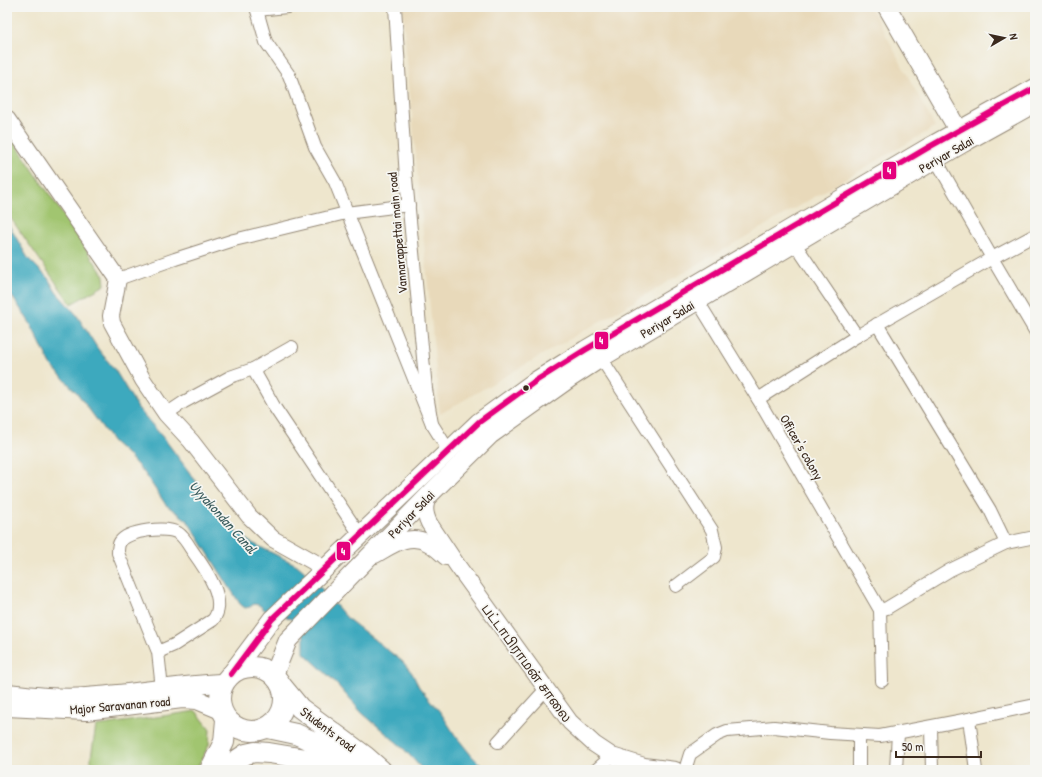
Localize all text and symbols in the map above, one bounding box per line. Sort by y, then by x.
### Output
north arrow [984,18,1024,58]
text: N [1007,32,1021,41]
street label: Periyar Salai [915,131,977,177]
line badge: 4 [882,161,897,180]
text: 4 [887,163,891,177]
street label: Vannarappettai main road [383,172,411,294]
street label: Periyar Salai [636,296,698,342]
line badge: 4 [594,331,609,350]
text: 4 [599,333,603,347]
unlabelled marker [521,383,531,393]
street label: Officer's colony [776,411,828,483]
water label: Uyyakondan Canal [185,476,262,559]
street label: Periyar Salai [384,486,438,542]
line badge: 4 [336,541,351,561]
text: 4 [341,544,345,558]
street label: பட்டாபிராமன் சாலை [478,600,576,726]
street label: Major Saravanan road [69,692,171,718]
street label: Students road [297,702,359,756]
scale bar [896,733,981,759]
text: 50 m [902,738,923,755]

